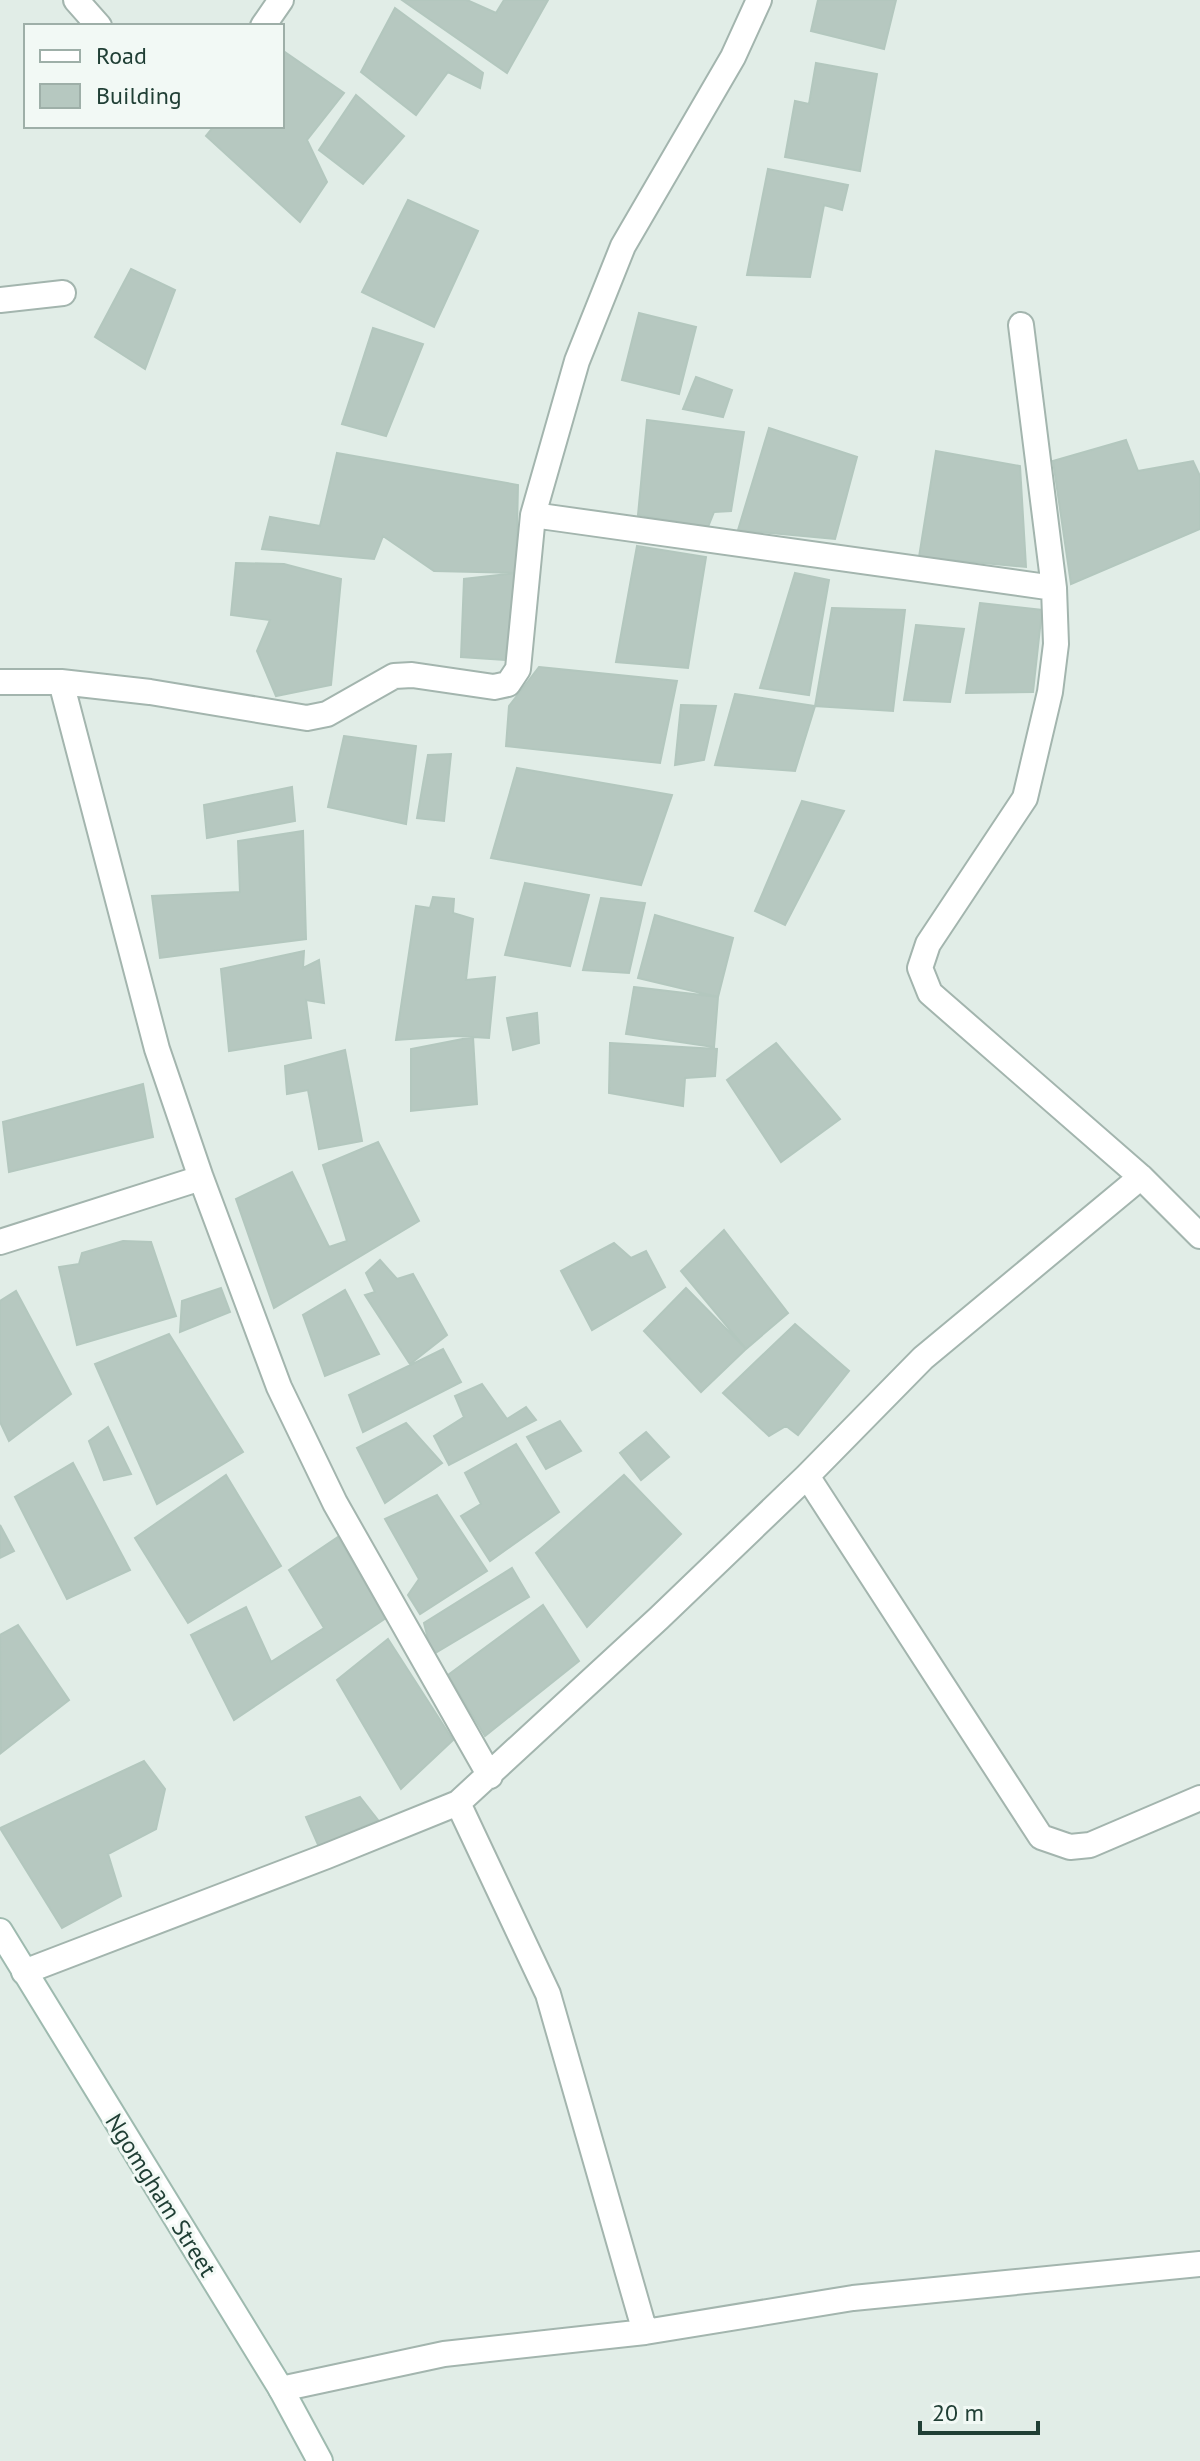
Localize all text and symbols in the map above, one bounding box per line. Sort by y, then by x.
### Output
legend [24,24,284,128]
text: Road [96,40,147,71]
text: Building [96,80,182,111]
street label: Ngomgham Street [98,2108,224,2282]
scale bar [920,2385,1038,2435]
text: 20 m [932,2397,984,2428]

